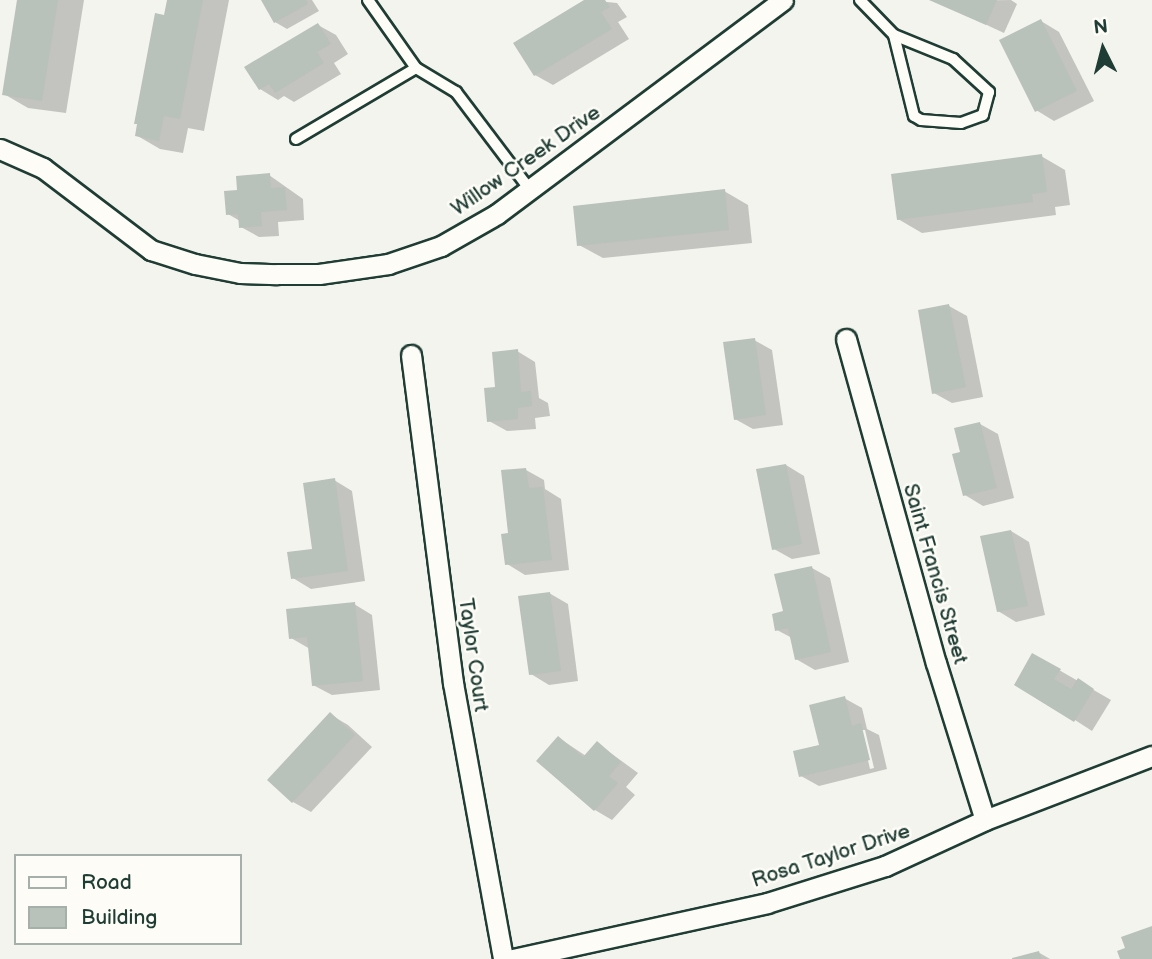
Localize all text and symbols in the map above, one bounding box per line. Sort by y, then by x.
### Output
north arrow [1068,14,1138,84]
text: N [1092,15,1109,40]
street label: Willow Creek Drive [447,100,605,222]
street label: Saint Francis Street [897,481,973,667]
street label: Taylor Court [453,597,493,713]
street label: Rosa Taylor Drive [748,818,914,894]
legend [14,854,242,945]
text: Road [81,870,132,895]
text: Building [81,905,157,930]

